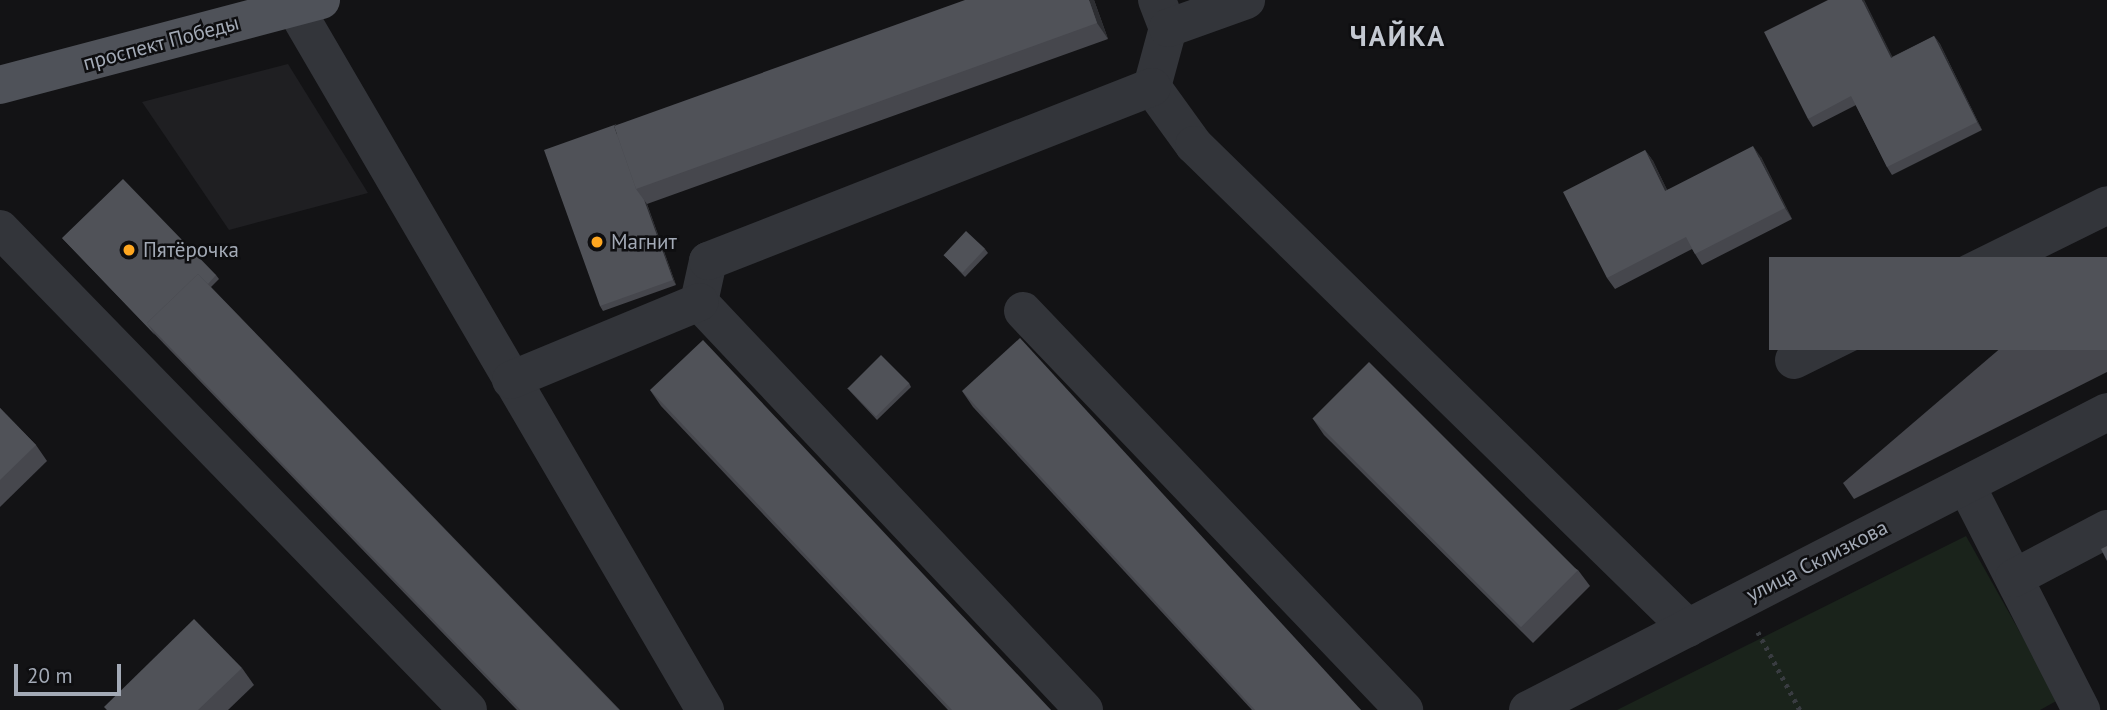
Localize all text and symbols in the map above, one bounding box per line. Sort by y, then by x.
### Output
street label: проспект Победы [80,10,242,76]
district label: ЧАЙКА [1350,19,1446,53]
place label: Магнит [611,229,677,255]
marker: Магнит [589,234,605,250]
place label: Пятёрочка [143,237,239,263]
marker: Пятёрочка [121,242,137,258]
street label: улица Склизкова [1742,515,1892,607]
scale bar [18,650,124,694]
text: 20 m [27,662,73,689]

